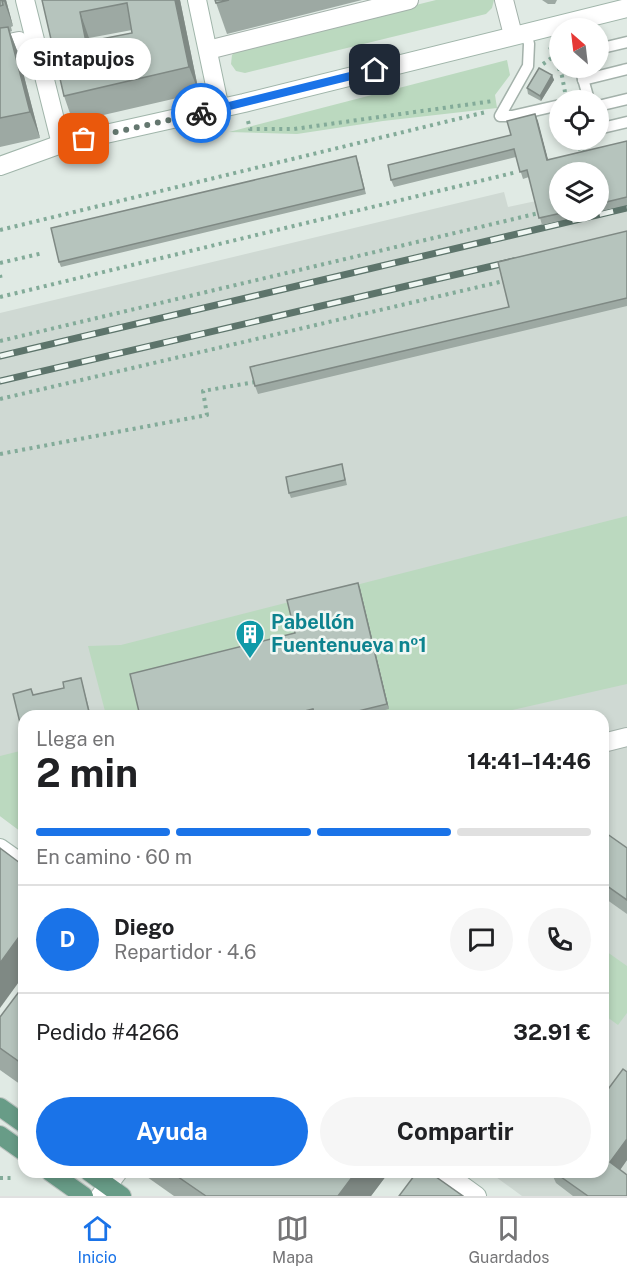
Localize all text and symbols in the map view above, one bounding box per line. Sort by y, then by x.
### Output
north arrow [549,18,609,78]
map controls [549,18,609,222]
callout: Sintapujos [16,37,152,79]
pin [349,44,400,95]
text: Sintapujos [32,47,135,71]
icon: home [358,53,391,86]
courier [171,83,231,143]
button: locate [549,90,609,150]
icon: bike [185,97,218,130]
pin [58,113,109,164]
icon: bag [67,122,100,155]
button: layers [549,162,609,222]
place label: Pabellón Fuentenueva nº1 [271,610,427,657]
building icon: Pabellón Fuentenueva nº1 [234,618,266,660]
text: Llega en [36,727,115,751]
text: 14:41–14:46 [467,748,591,774]
text: 2 min [36,750,138,796]
text: En camino · 60 m [36,845,192,869]
button: chat [450,908,513,971]
button: phone [528,908,591,971]
text: Diego [114,914,174,940]
text: D [60,926,75,952]
text: Repartidor · 4.6 [114,940,256,964]
text: Pedido #4266 [36,1019,179,1045]
text: 32.91 € [513,1019,591,1045]
button: Ayuda [36,1097,308,1166]
button: Compartir [320,1097,591,1166]
tab: Inicio [78,1212,117,1267]
tab: Mapa [272,1212,313,1267]
tab: Guardados [468,1212,549,1267]

